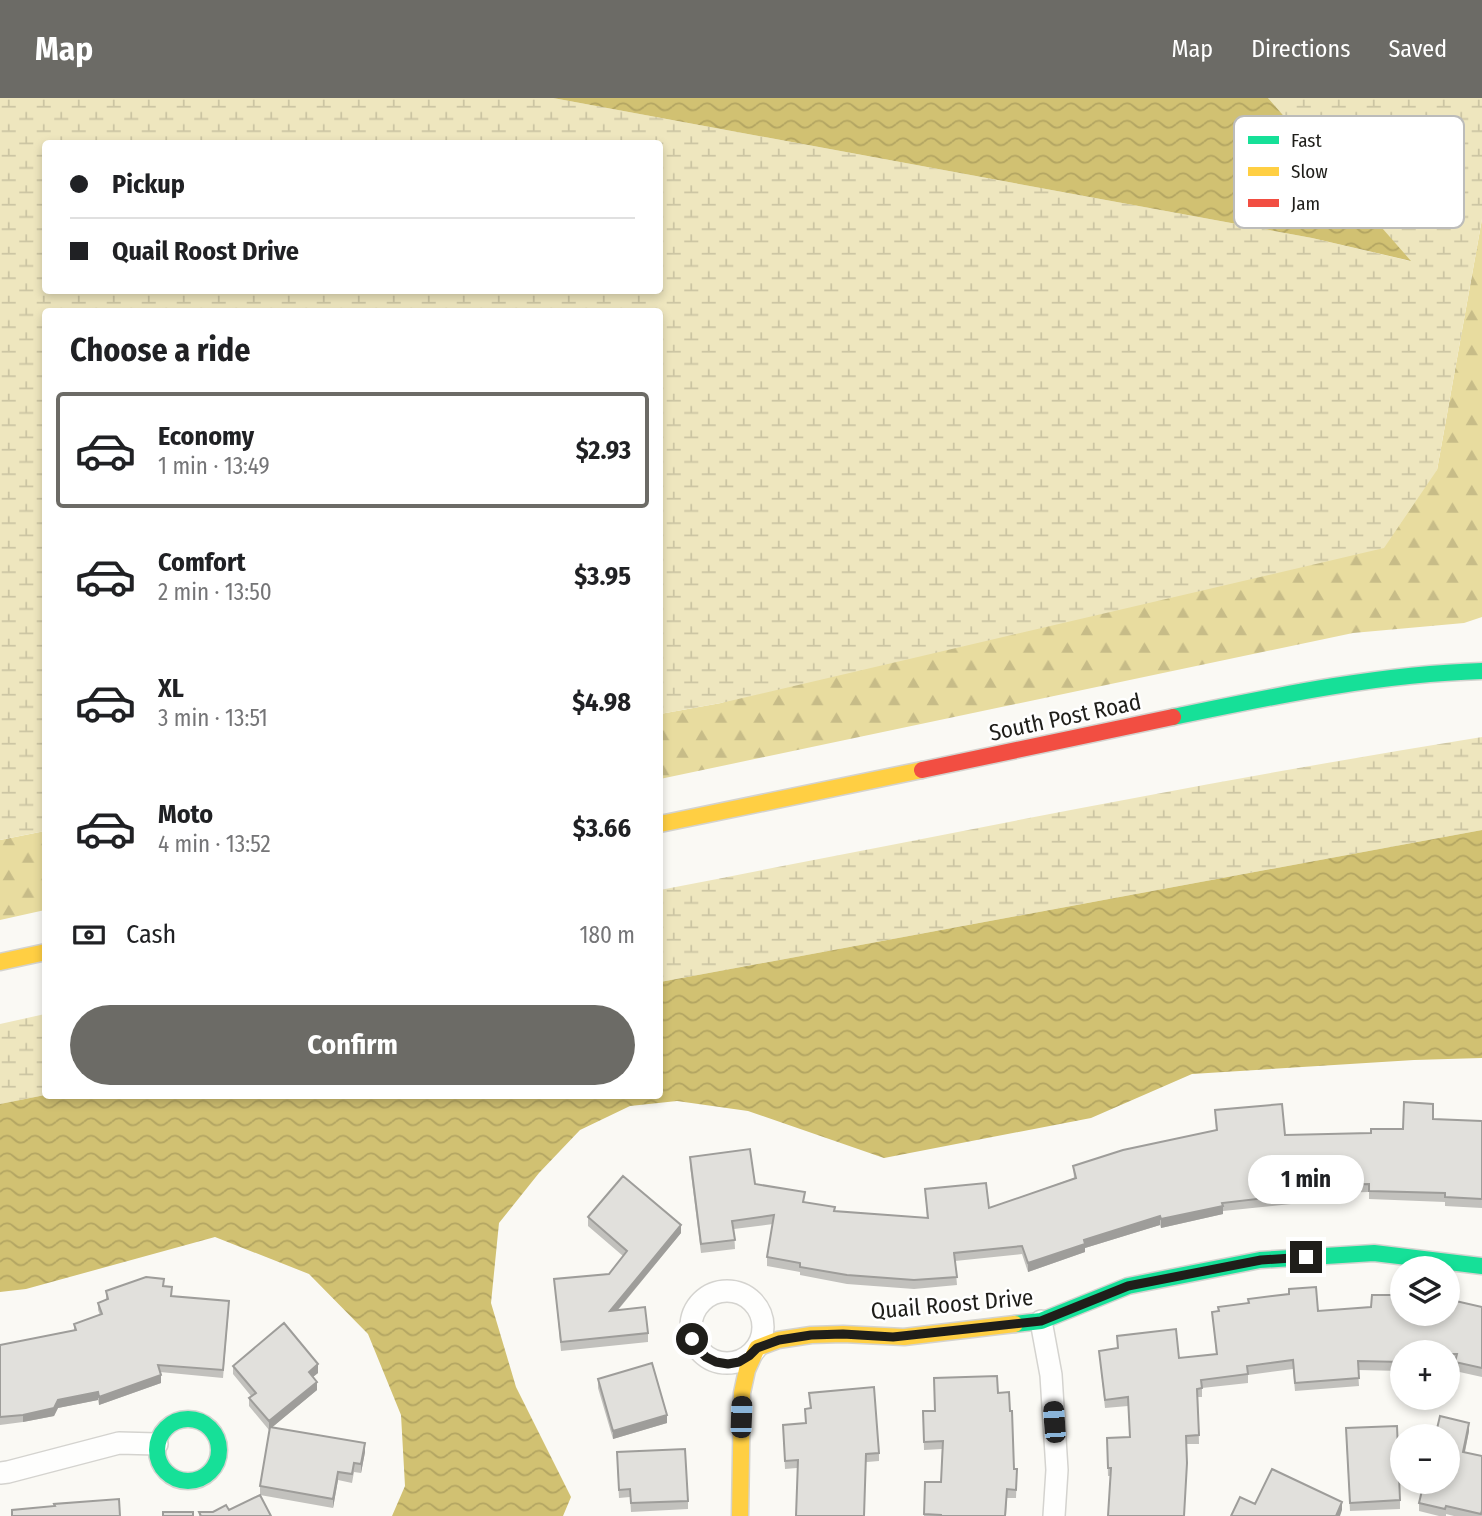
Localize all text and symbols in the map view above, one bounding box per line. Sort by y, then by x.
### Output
text: Map [35,29,93,69]
text: Map [1172,35,1213,63]
text: Directions [1251,35,1350,63]
text: Saved [1388,35,1447,63]
legend [1234,116,1464,228]
text: Fast [1291,129,1322,152]
text: Slow [1291,160,1328,183]
text: Pickup [112,169,185,200]
text: Jam [1291,192,1320,215]
text: Quail Roost Drive [112,236,299,267]
text: Choose a ride [70,331,251,369]
icon: car [74,419,137,482]
text: Economy [158,421,254,452]
text: $2.93 [576,435,631,466]
text: 1 min · 13:49 [158,452,270,480]
icon: car [74,545,137,608]
text: Comfort [158,547,246,578]
text: $3.95 [574,561,631,592]
text: 2 min · 13:50 [158,578,272,606]
icon: car [74,671,137,734]
text: XL [158,673,184,704]
text: $4.98 [572,687,631,718]
street label: South Post Road [987,687,1143,747]
text: 3 min · 13:51 [158,704,268,732]
icon: car [74,797,137,860]
text: Moto [158,799,213,830]
text: $3.66 [573,813,631,844]
text: 4 min · 13:52 [158,830,271,858]
icon: cash [70,916,108,954]
text: Cash [126,919,176,950]
text: 180 m [579,921,635,949]
button: Confirm [70,1005,635,1085]
callout: 1 min [1248,1156,1364,1204]
text: 1 min [1281,1165,1331,1193]
route end [1290,1241,1322,1273]
map controls [1390,1256,1460,1494]
button: layers [1390,1256,1460,1326]
street label: Quail Roost Drive [870,1283,1034,1325]
route start [676,1323,708,1355]
button: + [1390,1340,1460,1410]
car [730,1396,753,1438]
car [1043,1400,1066,1444]
button: − [1390,1424,1460,1494]

